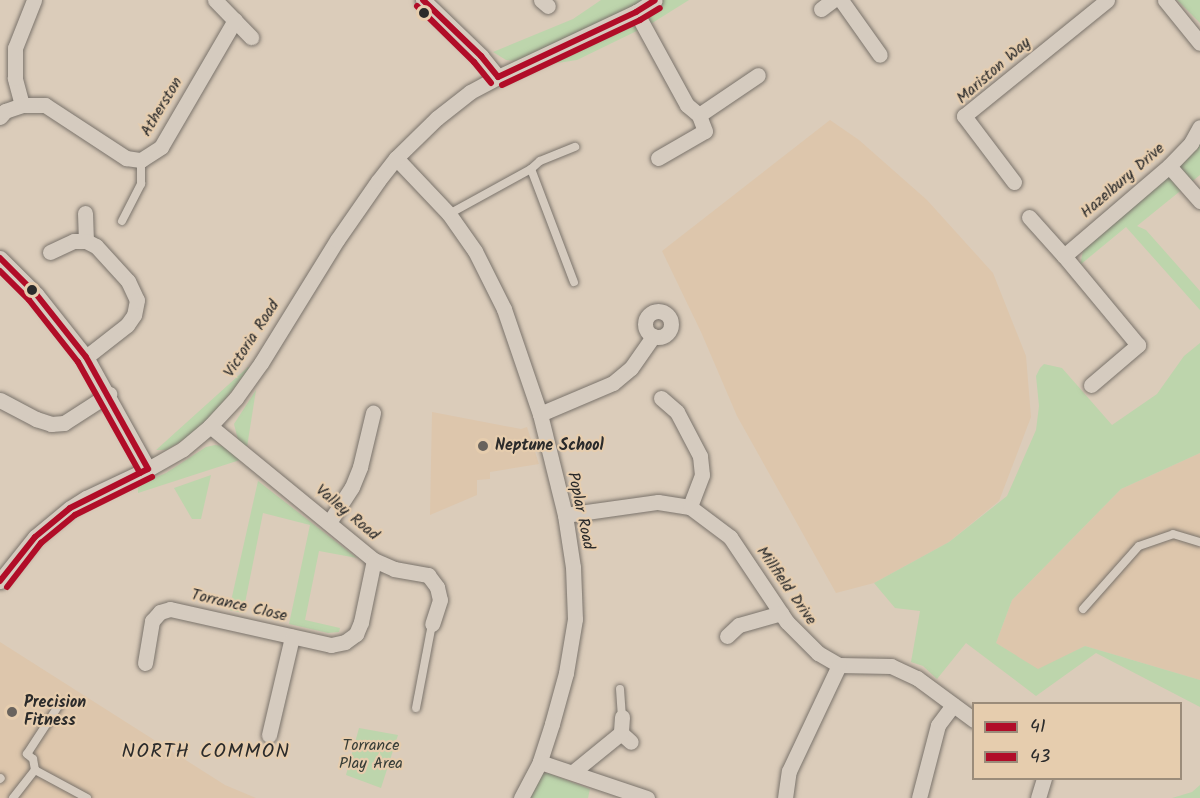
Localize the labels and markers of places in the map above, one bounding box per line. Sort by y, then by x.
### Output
unlabelled marker [418,7,430,19]
unlabelled marker [26,284,38,296]
place label: Neptune School [495,436,604,456]
marker: Neptune School [476,439,490,453]
place label: Precision Fitness [24,693,86,731]
marker: Precision Fitness [5,705,19,719]

